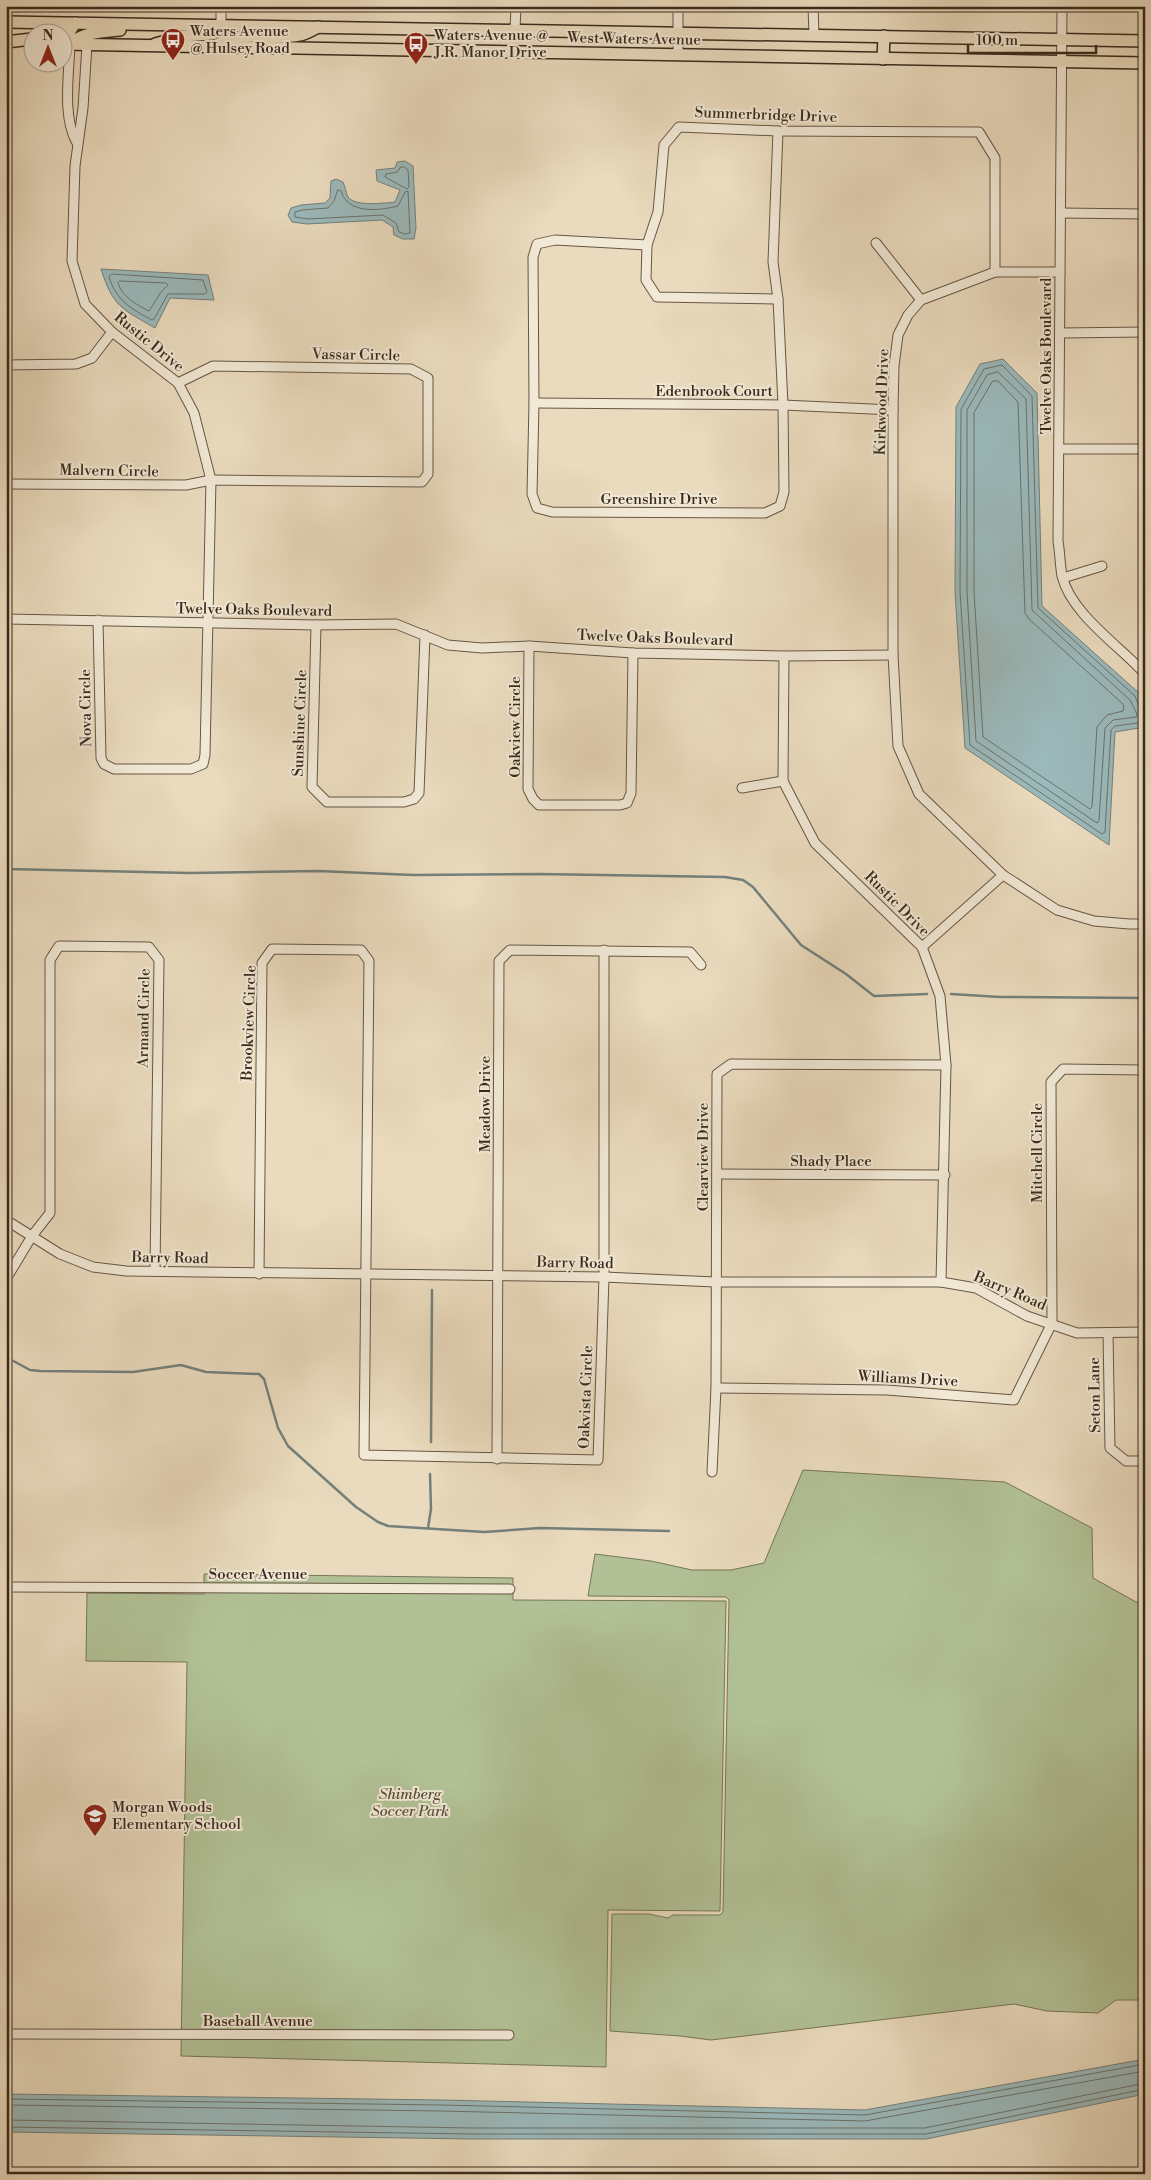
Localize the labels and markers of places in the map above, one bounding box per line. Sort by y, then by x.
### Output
place label: Waters Avenue @ Hulsey Road [189,22,290,58]
place label: Waters Avenue @ J.R. Manor Drive [433,26,548,62]
bus stop icon: Waters Avenue @ Hulsey Road [160,27,186,61]
bus stop icon: Waters Avenue @ J.R. Manor Drive [403,31,429,65]
place label: Morgan Woods Elementary School [112,1798,241,1834]
school or university icon: Morgan Woods Elementary School [82,1803,108,1837]

